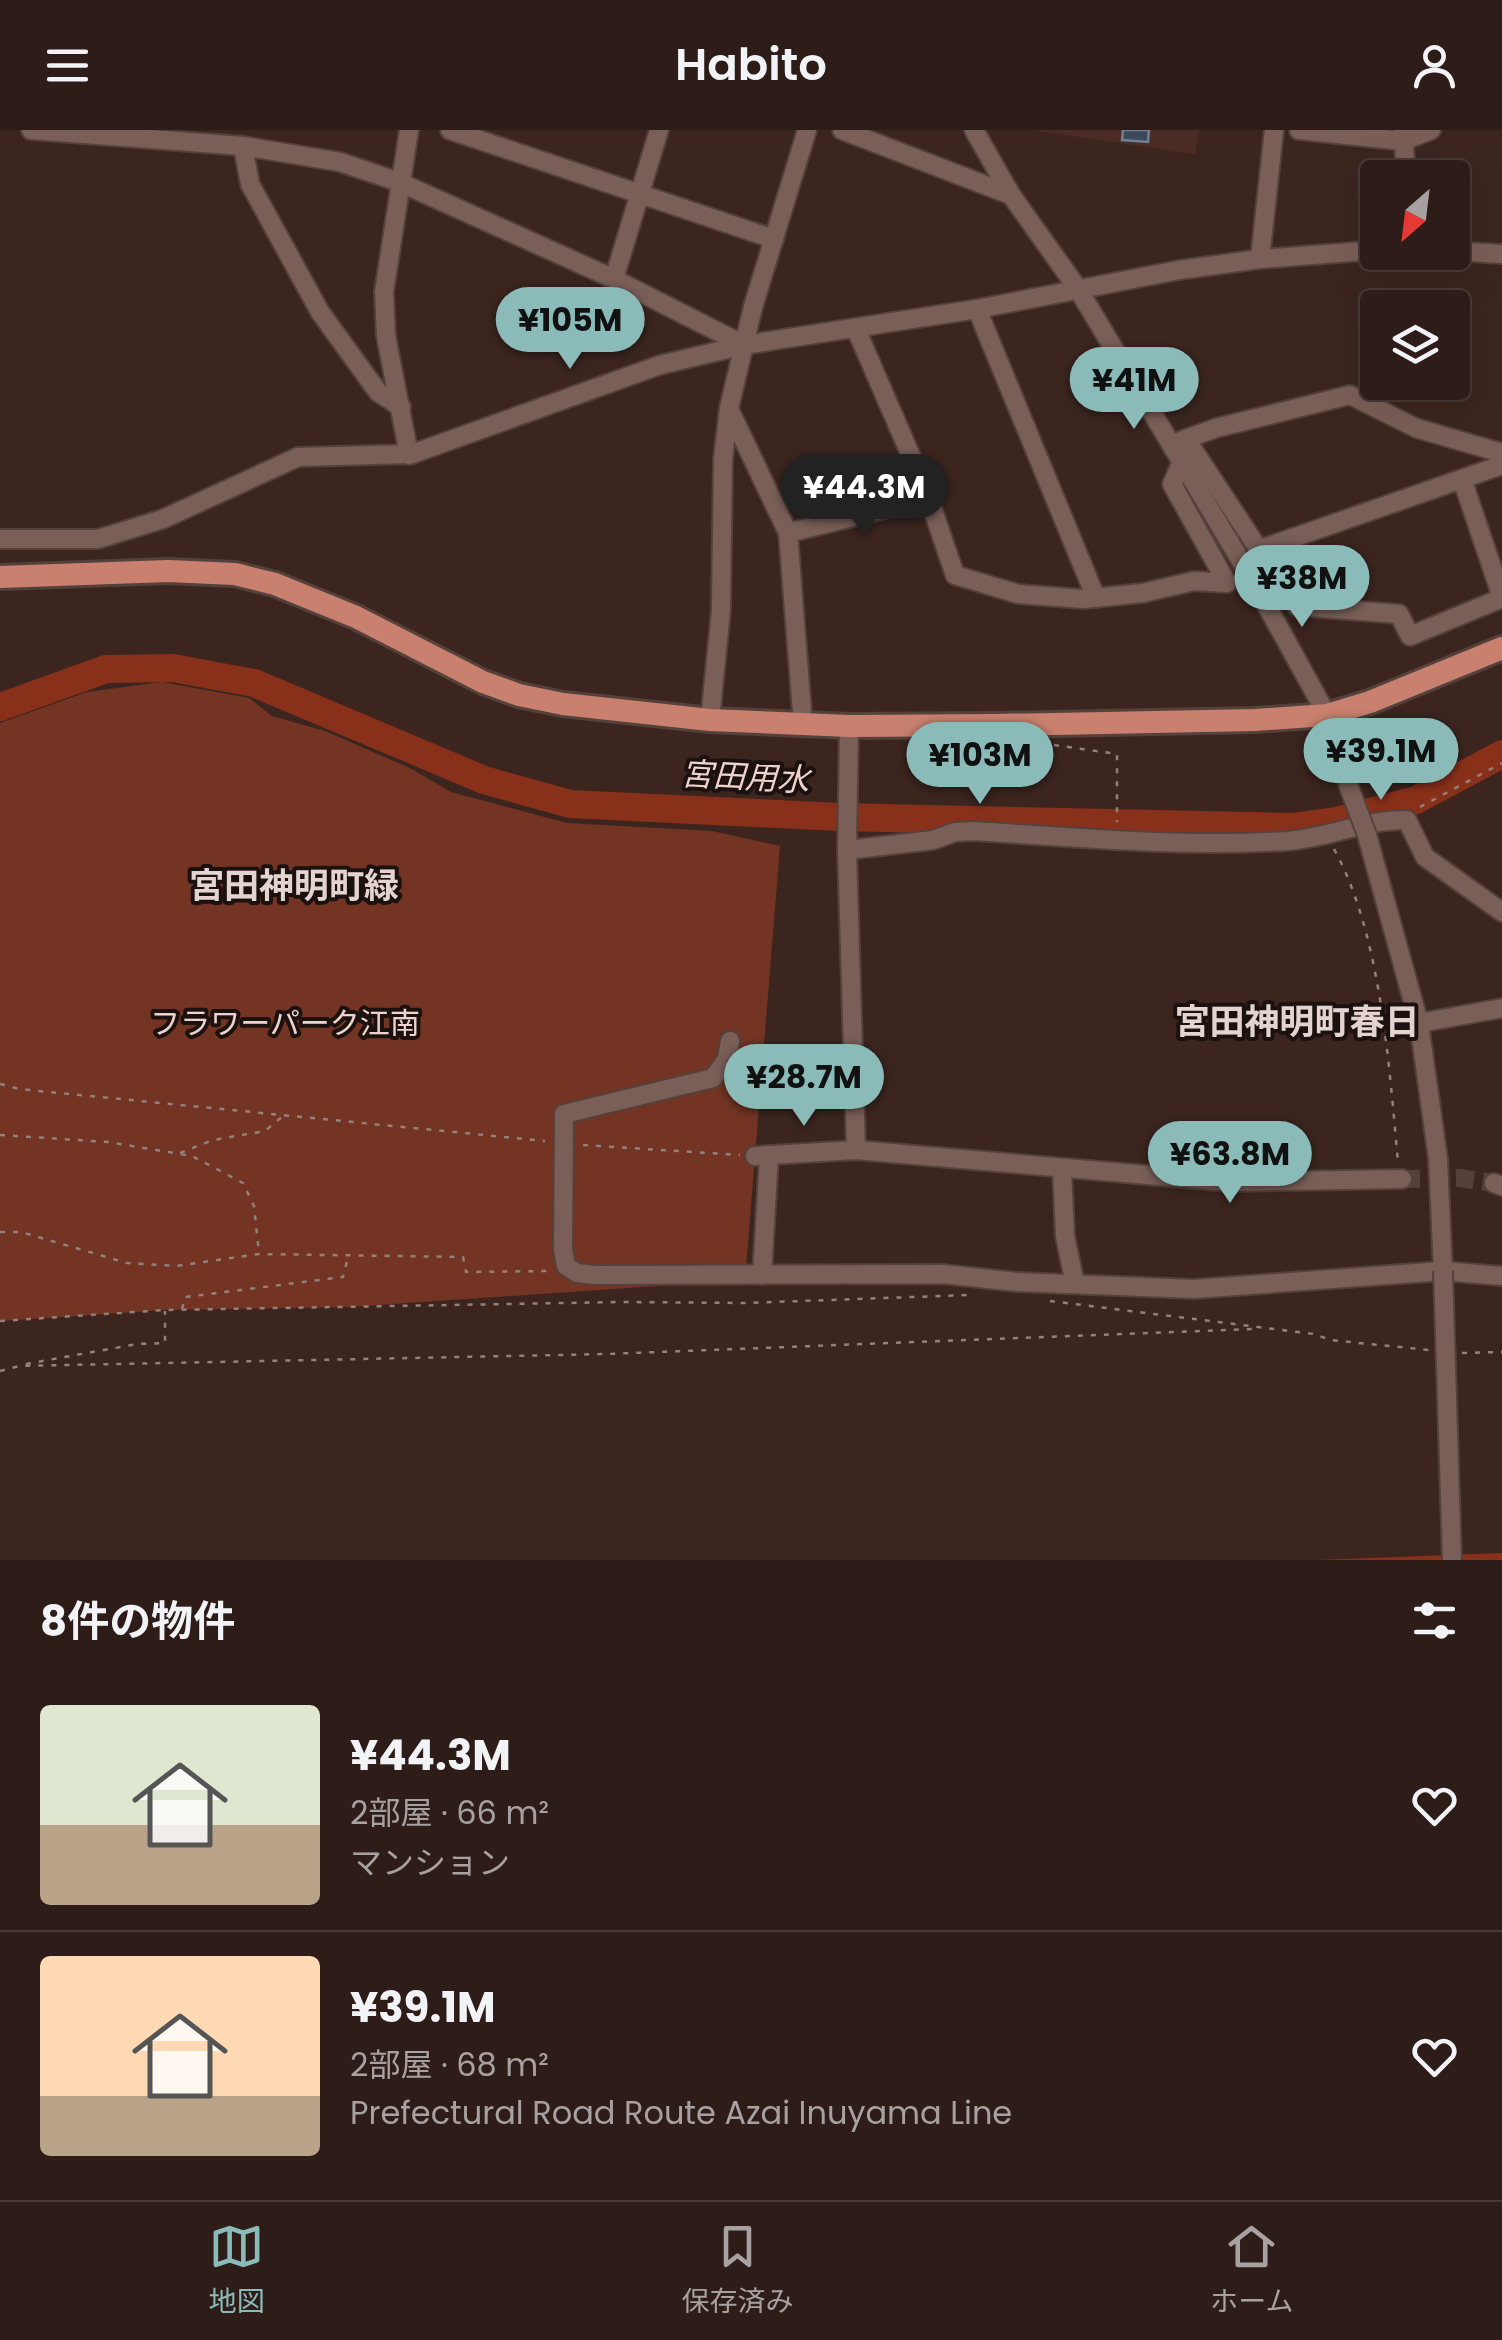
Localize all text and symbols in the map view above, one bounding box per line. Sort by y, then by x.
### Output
text: Habito [675,33,827,96]
icon: menu [40,38,95,93]
icon: person [1407,38,1462,93]
north arrow [1360,160,1470,270]
map controls [1360,160,1470,400]
pin: ¥105M [500,287,640,372]
button: layers [1360,290,1470,400]
text: ¥105M [518,297,622,342]
pin: ¥41M [1075,347,1193,432]
text: ¥41M [1092,357,1176,402]
pin: ¥44.3M [783,454,945,539]
text: ¥44.3M [803,464,925,509]
pin: ¥38M [1243,545,1361,630]
text: ¥38M [1257,555,1347,600]
pin: ¥39.1M [1300,718,1462,803]
pin: ¥103M [910,722,1050,807]
text: ¥39.1M [1326,728,1436,773]
text: ¥103M [928,732,1032,777]
water label: 宮田用水 [680,751,813,802]
district label: 宮田神明町緑 [189,861,399,910]
district label: 宮田神明町春日 [1174,997,1420,1046]
park label: フラワーパーク江南 [150,1002,420,1045]
pin: ¥28.7M [723,1044,885,1129]
text: ¥28.7M [746,1054,862,1099]
pin: ¥63.8M [1149,1121,1311,1206]
text: ¥63.8M [1170,1131,1290,1176]
text: 8件の物件 [40,1592,235,1651]
icon: filters [1407,1593,1462,1648]
text: ¥44.3M [350,1726,511,1785]
icon: home [120,1745,240,1865]
icon: heart [1407,1778,1462,1833]
text: 2部屋 · 66 m² [350,1790,549,1835]
text: マンション [350,1840,510,1885]
text: ¥39.1M [350,1978,496,2037]
icon: home [120,1996,240,2116]
icon: heart [1407,2029,1462,2084]
text: 2部屋 · 68 m² [350,2042,549,2087]
text: Prefectural Road Route Azai Inuyama Line [350,2090,1012,2135]
tab: 地図 [208,2219,264,2323]
tab: 保存済み [681,2219,793,2323]
tab: ホーム [1210,2219,1294,2323]

